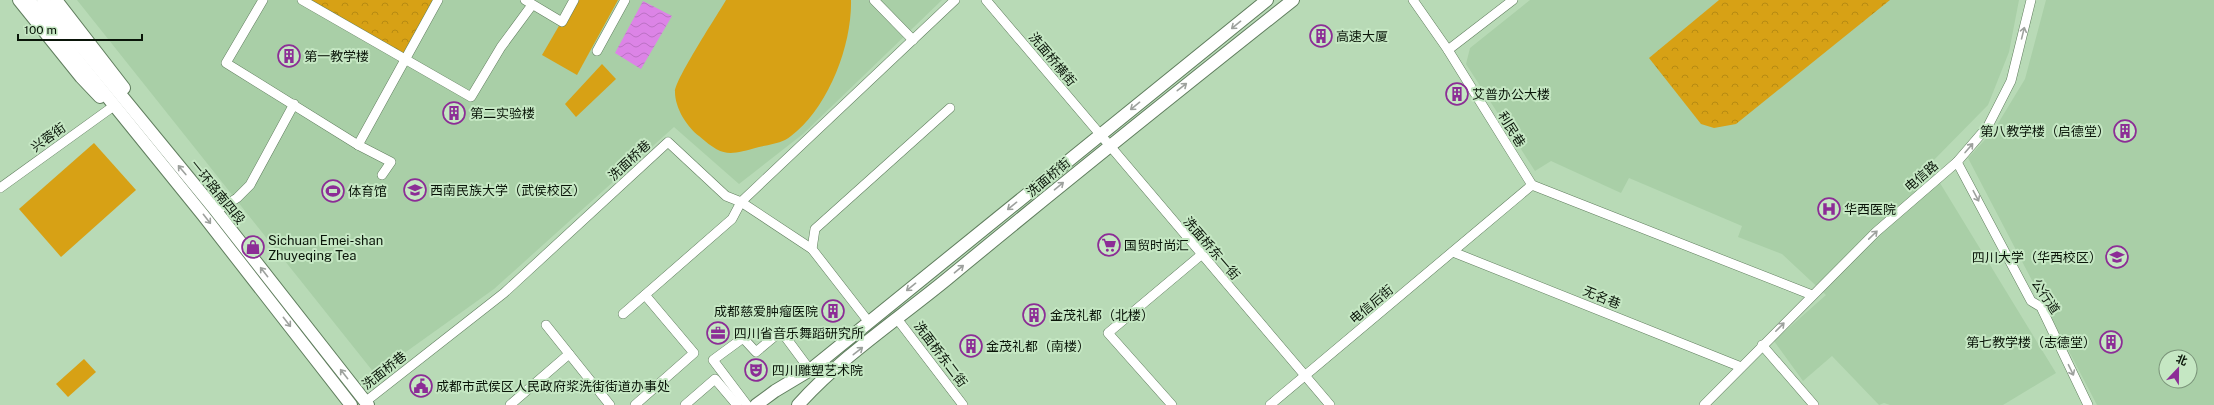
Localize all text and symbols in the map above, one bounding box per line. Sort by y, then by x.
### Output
scale bar [18,16,142,42]
one-way arrow [1231,20,1242,29]
text: 100 m [24,23,57,37]
building icon: 高速大厦 [1308,23,1334,49]
one-way arrow [2020,26,2027,39]
place label: 高速大厦 [1336,29,1388,44]
street label: 洗面桥横街 [1026,30,1079,89]
building icon: 第一教学楼 [276,43,302,69]
place label: 第一教学楼 [304,49,369,64]
building icon: 艾普办公大楼 [1444,81,1470,107]
one-way arrow [1177,83,1188,92]
place label: 艾普办公大楼 [1472,87,1550,102]
building icon: 第二实验楼 [441,100,467,126]
one-way arrow [1130,102,1141,111]
place label: 第二实验楼 [470,106,535,121]
street label: 利民巷 [1495,109,1528,150]
building icon: 第八教学楼（启德堂） [2112,118,2138,144]
street label: 兴蓉街 [28,120,68,155]
place label: 第八教学楼（启德堂） [1980,124,2110,139]
street label: 洗面桥巷 [605,137,653,184]
one-way arrow [1964,143,1973,154]
street label: 洗面桥街 [1024,155,1073,200]
street label: 一环路南四段 [187,157,248,227]
street label: 电信路 [1902,158,1941,195]
one-way arrow [178,165,187,176]
school or university icon: 西南民族大学（武侯校区） [402,177,428,203]
sports icon: 体育馆 [320,178,346,204]
one-way arrow [1053,182,1064,191]
place label: 西南民族大学（武侯校区） [430,183,586,198]
place label: 体育馆 [348,184,387,199]
one-way arrow [1972,190,1980,202]
hospital icon: 华西医院 [1816,196,1842,222]
one-way arrow [1007,201,1018,210]
place label: 华西医院 [1844,202,1896,217]
one-way arrow [202,214,211,225]
street label: 洗面桥东一街 [1180,214,1243,283]
one-way arrow [1868,230,1878,240]
supermarket icon: 国贸时尚汇 [1096,232,1122,258]
place label: Sichuan Emei-shan Zhuyeqing Tea [268,233,383,263]
shop icon: Sichuan Emei-shan Zhuyeqing Tea [240,234,266,260]
place label: 国贸时尚汇 [1124,238,1189,253]
school or university icon: 四川大学（华西校区） [2104,244,2130,270]
place label: 四川大学（华西校区） [1972,250,2102,265]
one-way arrow [953,265,964,274]
one-way arrow [259,266,268,277]
street label: 公行道 [2028,276,2063,317]
street label: 电信后街 [1347,282,1396,327]
one-way arrow [905,283,916,291]
street label: 无名巷 [1581,283,1623,312]
building icon: 成都慈爱肿瘤医院 [820,298,846,324]
building icon: 金茂礼都（北楼） [1021,302,1047,328]
place label: 成都慈爱肿瘤医院 [714,304,818,319]
place label: 金茂礼都（北楼） [1050,308,1154,323]
one-way arrow [282,316,291,327]
street label: 洗面桥东二街 [911,319,970,390]
office icon: 四川省音乐舞蹈研究所 [705,320,731,346]
one-way arrow [1775,322,1785,332]
place label: 四川省音乐舞蹈研究所 [734,326,864,341]
building icon: 第七教学楼（志德堂） [2098,329,2124,355]
building icon: 金茂礼都（南楼） [958,333,984,359]
place label: 第七教学楼（志德堂） [1966,335,2096,350]
place label: 金茂礼都（南楼） [986,339,1090,354]
one-way arrow [852,347,863,355]
street label: 洗面桥巷 [359,348,409,392]
north arrow [2158,349,2198,389]
text: 北 [2174,352,2189,367]
theatre icon: 四川雕塑艺术院 [743,357,769,383]
place label: 四川雕塑艺术院 [772,363,863,378]
one-way arrow [2068,364,2075,376]
one-way arrow [339,369,348,380]
public building icon: 成都市武侯区人民政府浆洗街街道办事处 [408,373,434,399]
place label: 成都市武侯区人民政府浆洗街街道办事处 [436,379,670,394]

